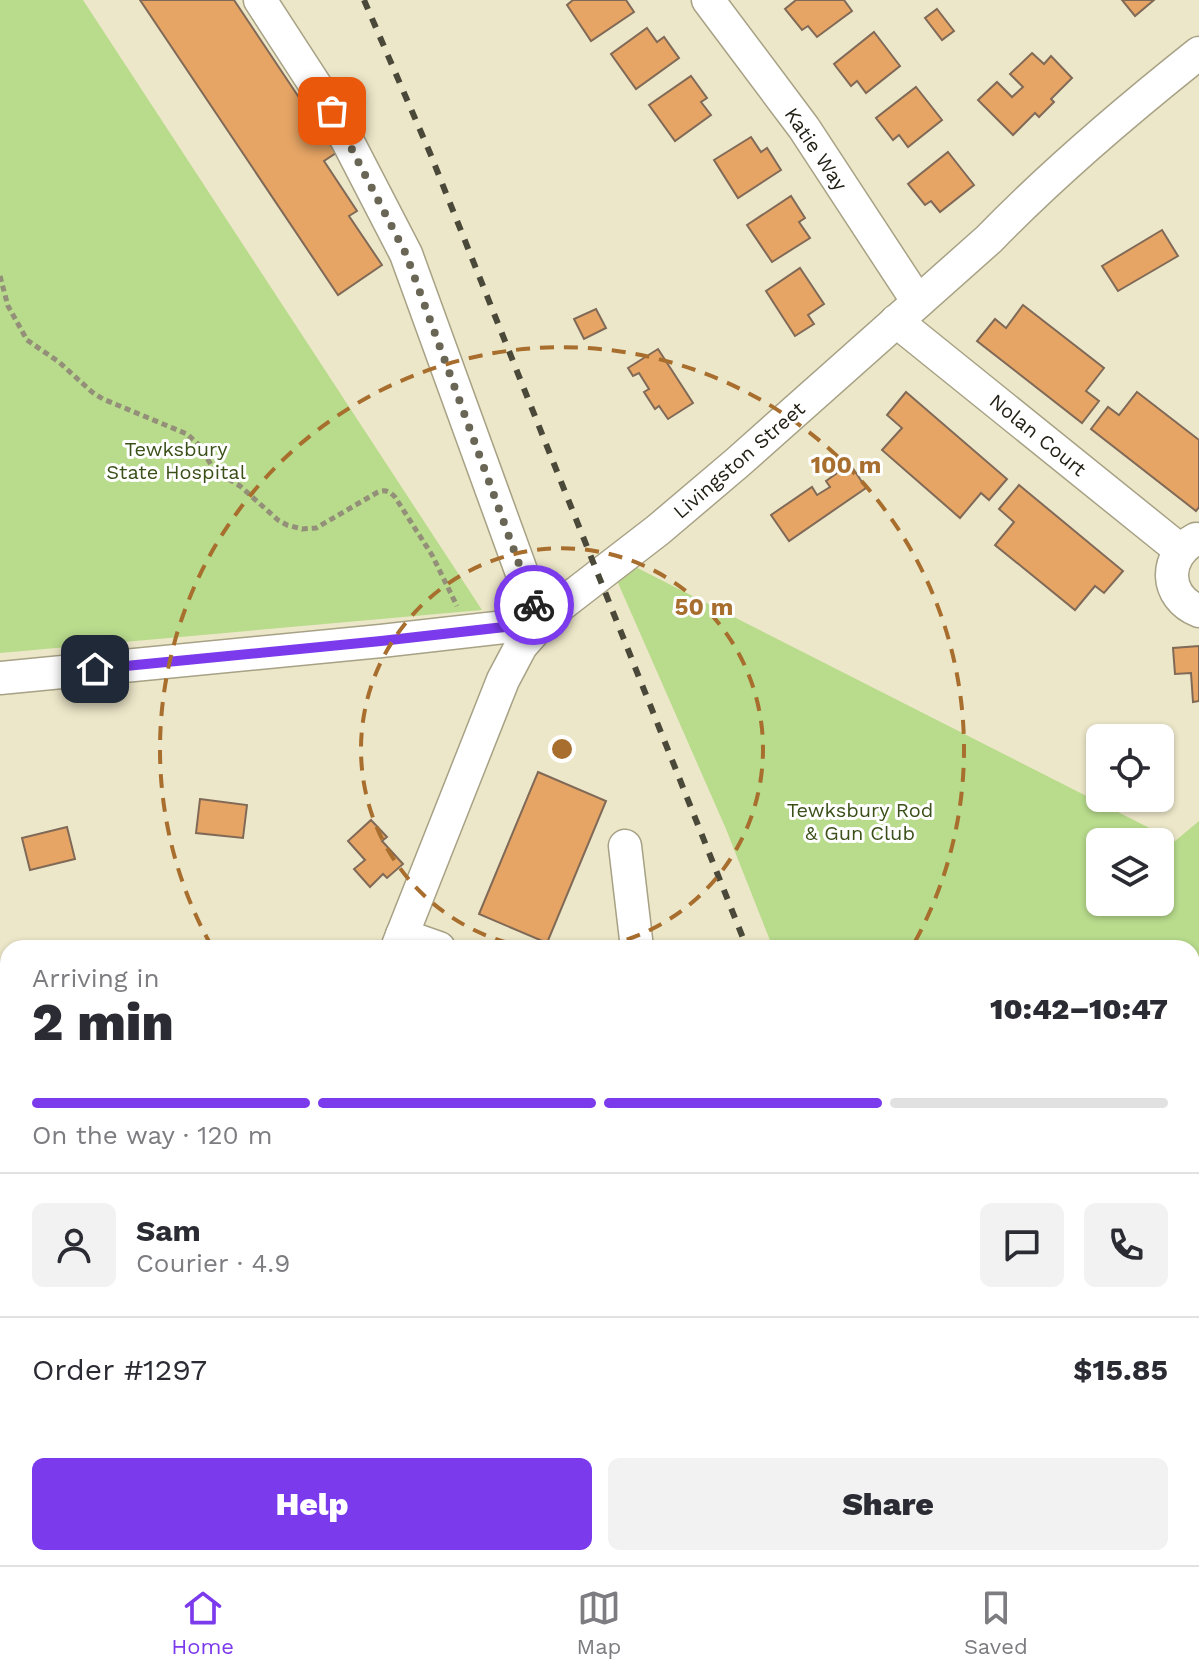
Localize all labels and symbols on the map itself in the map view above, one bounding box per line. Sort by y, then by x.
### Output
pin [298,77,366,145]
street label: Katie Way [780,103,853,196]
street label: Nolan Court [985,389,1092,482]
street label: Livingston Street [668,396,810,524]
park label: Tewksbury State Hospital [106,437,246,484]
text: 100 m [811,451,881,479]
courier [494,565,574,645]
text: 50 m [675,593,733,621]
pin [61,635,129,703]
centre of rings [548,735,576,763]
park label: Tewksbury Rod & Gun Club [787,798,933,845]

